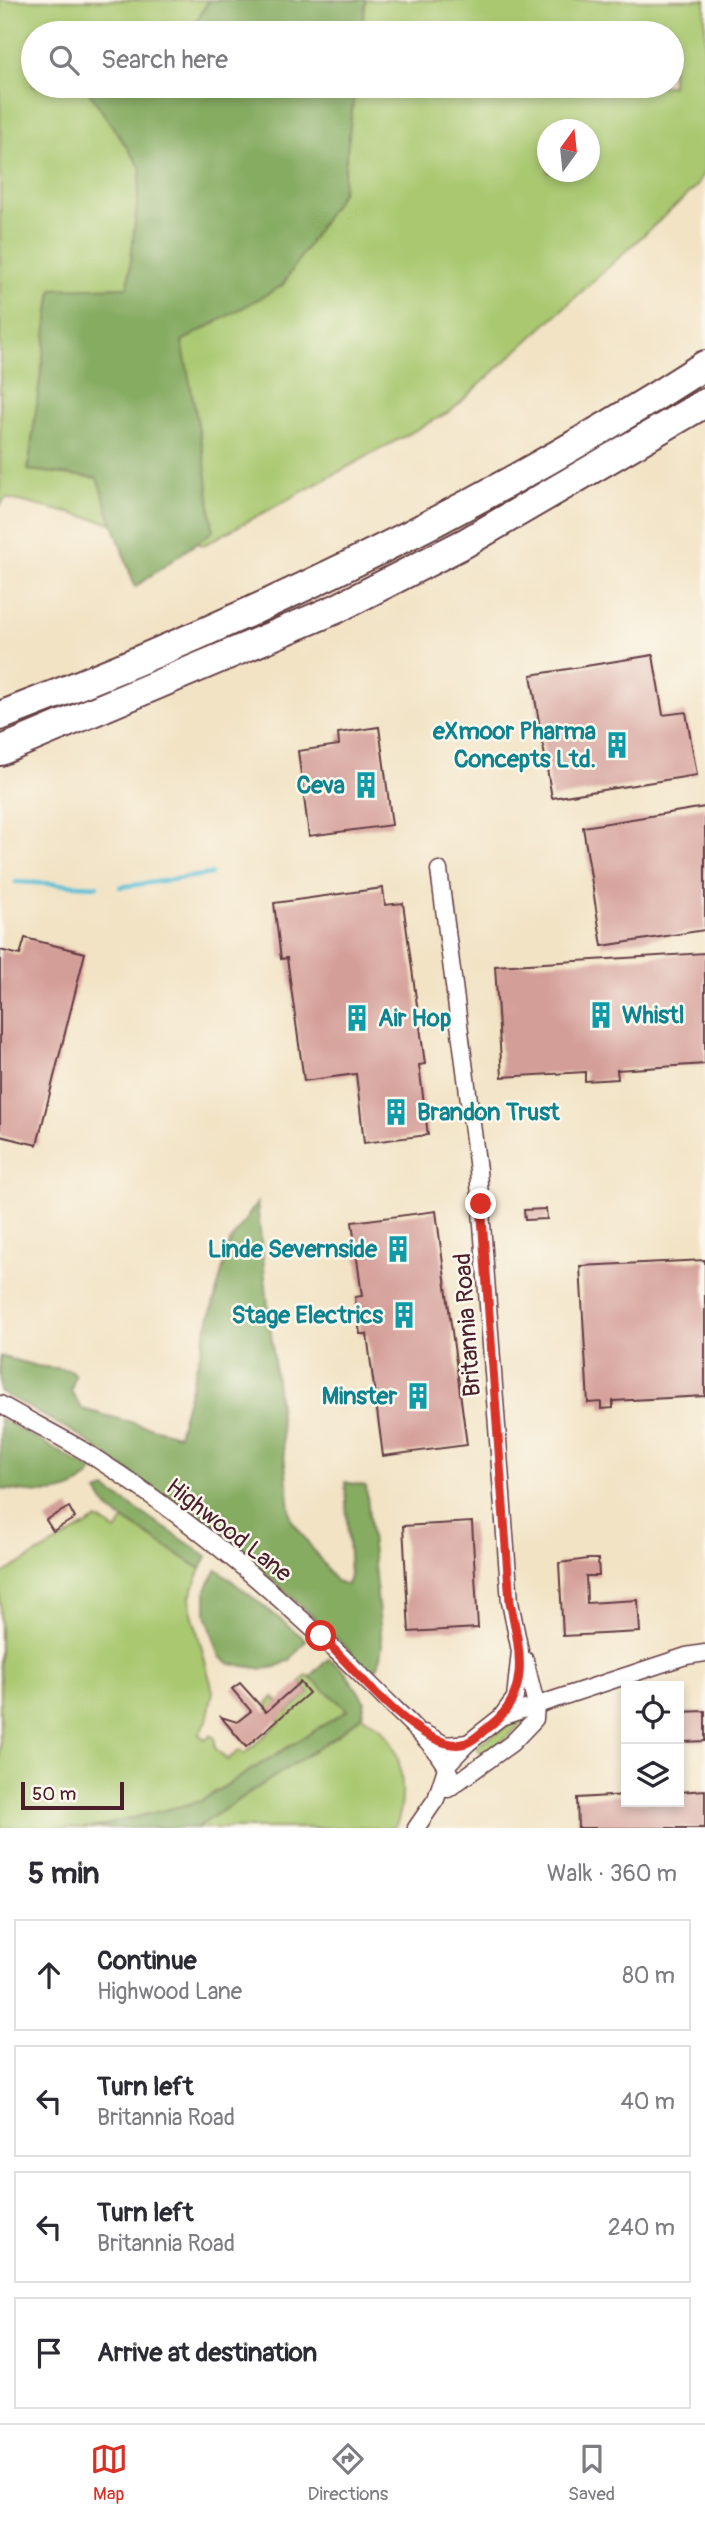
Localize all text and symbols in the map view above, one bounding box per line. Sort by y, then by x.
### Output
search box [21,21,684,98]
icon: search [45,41,83,79]
text: Search here [101,44,228,76]
north arrow [537,119,600,182]
place label: eXmoor Pharma Concepts Ltd. [432,717,596,774]
building icon: eXmoor Pharma Concepts Ltd. [602,730,632,760]
building icon: Ceva [351,770,381,800]
place label: Ceva [296,771,345,800]
building icon: Whistl [586,1000,616,1030]
place label: Whistl [622,1001,684,1030]
building icon: Air Hop [342,1003,372,1033]
place label: Air Hop [378,1004,451,1033]
building icon: Brandon Trust [381,1097,411,1127]
place label: Brandon Trust [417,1098,561,1127]
route end [465,1188,496,1219]
building icon: Linde Severnside [383,1234,413,1264]
place label: Linde Severnside [208,1235,378,1264]
street label: Britannia Road [448,1252,487,1398]
building icon: Stage Electrics [389,1300,419,1330]
place label: Stage Electrics [231,1301,383,1330]
building icon: Minster [403,1381,433,1411]
place label: Minster [322,1382,397,1411]
street label: Highwood Lane [160,1472,297,1589]
route start [305,1620,336,1651]
map controls [621,1681,684,1807]
button: locate [621,1681,684,1744]
button: layers [621,1744,684,1807]
scale bar [21,1779,124,1811]
text: 50 m [32,1782,76,1806]
text: 5 min [28,1855,99,1892]
text: Walk · 360 m [547,1859,677,1888]
text: Continue [97,1945,197,1977]
icon: ahead [30,1956,68,1994]
text: 80 m [622,1961,675,1990]
text: Highwood Lane [97,1977,242,2006]
text: Turn left [97,2071,193,2103]
icon: left [30,2082,68,2120]
text: 40 m [621,2087,675,2116]
text: Britannia Road [97,2103,235,2132]
text: Turn left [97,2197,193,2229]
icon: left [30,2208,68,2246]
text: 240 m [608,2213,675,2242]
text: Britannia Road [97,2229,235,2258]
icon: arrive [30,2334,68,2372]
text: Arrive at destination [97,2337,317,2369]
tab: Map [90,2440,128,2506]
tab: Directions [308,2440,388,2506]
tab: Saved [568,2440,615,2506]

